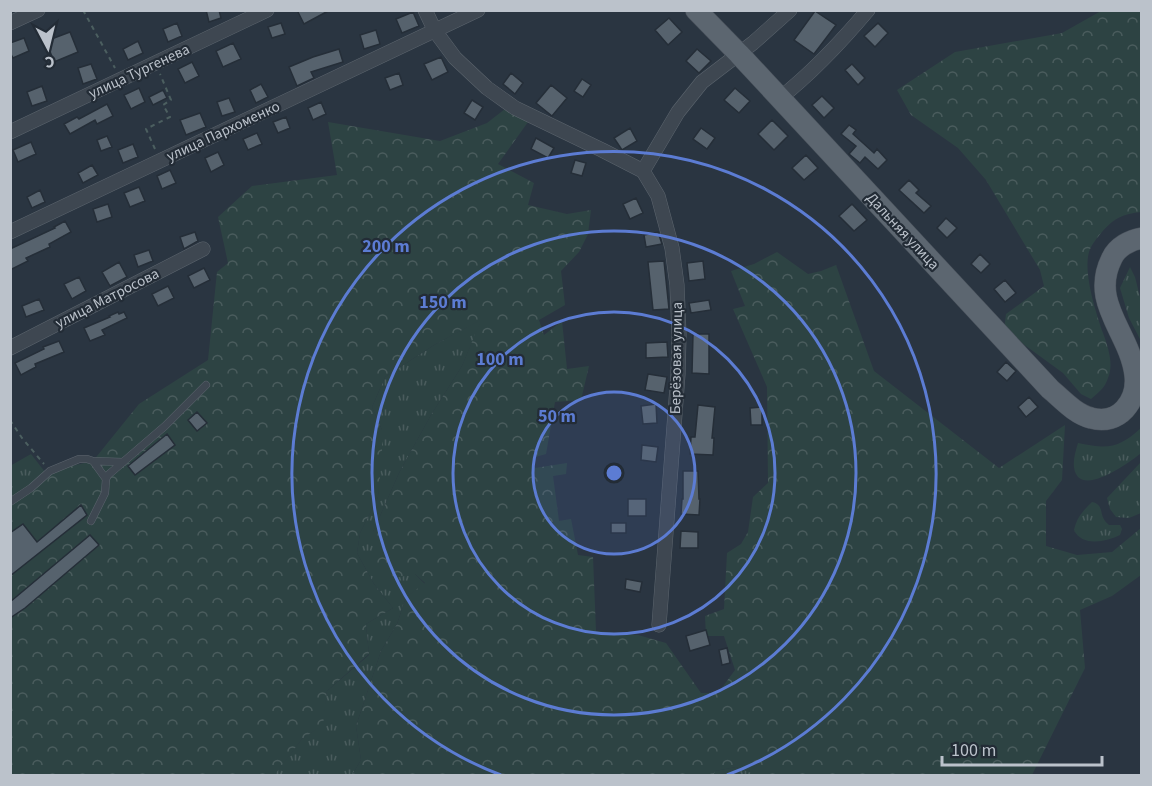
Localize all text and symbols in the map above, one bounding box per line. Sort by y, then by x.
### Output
north arrow [18,18,78,78]
street label: улица Тургенева [85,39,193,104]
text: С [44,50,56,73]
street label: улица Пархоменко [163,96,283,167]
street label: Дальняя улица [861,188,944,275]
text: 200 m [362,234,410,259]
street label: улица Матросова [52,263,163,334]
text: 150 m [419,290,467,315]
street label: Берёзовая улица [665,302,688,414]
text: 100 m [476,347,524,372]
text: 50 m [538,404,576,429]
centre of rings [604,463,624,483]
scale bar [942,729,1102,767]
text: 100 m [951,738,996,763]

